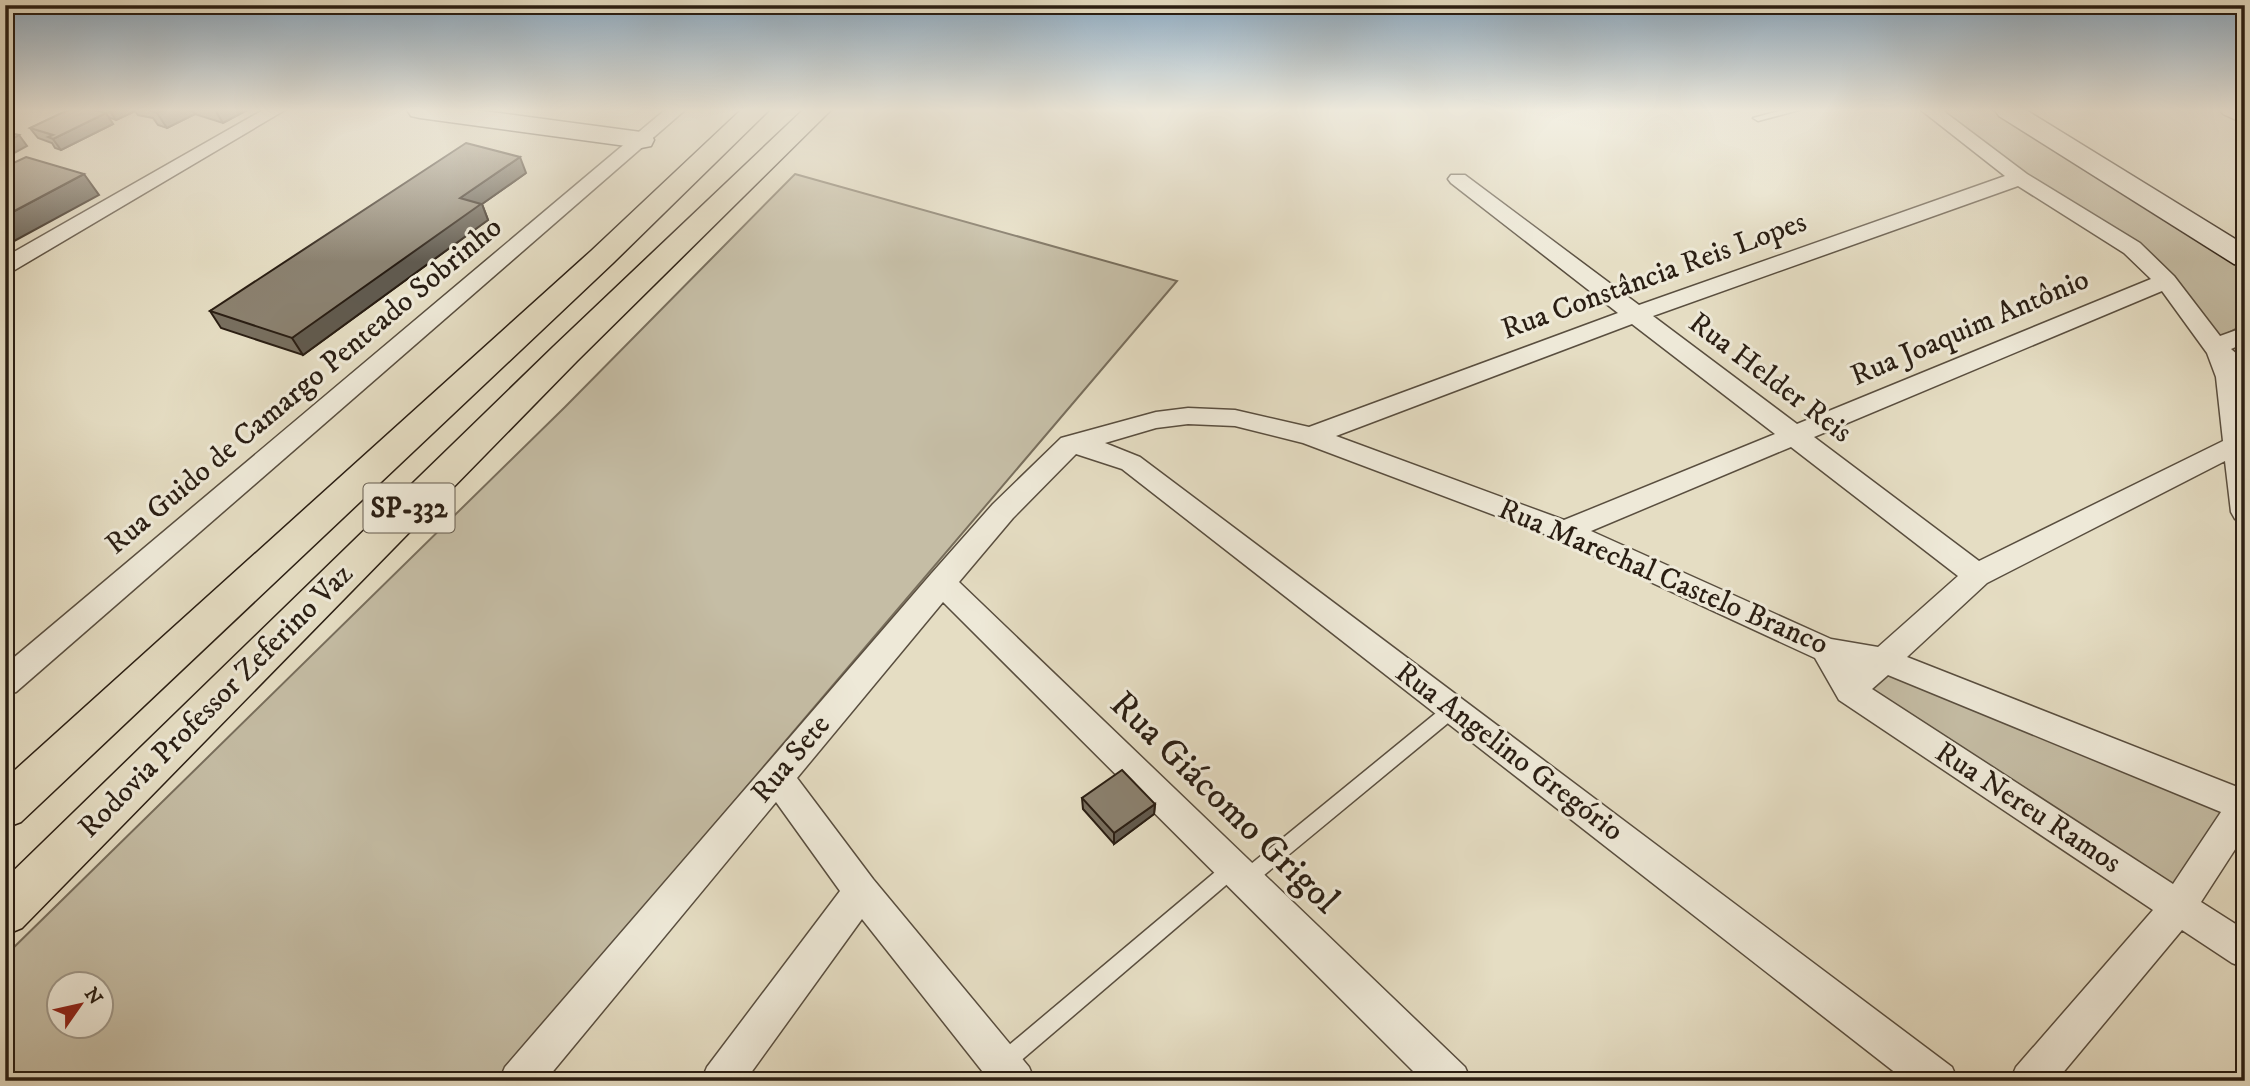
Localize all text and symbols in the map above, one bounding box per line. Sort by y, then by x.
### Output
street label: Rua Constância Reis Lopes [1497,204,1811,348]
street label: Rua Guido de Camargo Penteado Sobrinho [98,209,510,563]
street label: Rua Joaquim Antônio [1845,261,2095,395]
street label: Rua Helder Reis [1681,305,1859,451]
road number: SP-332 [364,484,454,532]
street label: Rua Marechal Castelo Branco [1493,491,1833,663]
street label: Rodovia Professor Zeferino Vaz [71,556,361,846]
street label: Rua Angelino Gregório [1388,654,1630,850]
street label: Rua Giácomo Grigol [1099,682,1349,924]
street label: Rua Sete [743,707,839,811]
street label: Rua Nereu Ramos [1928,734,2128,882]
north arrow [46,970,116,1040]
text: N [79,983,107,1010]

